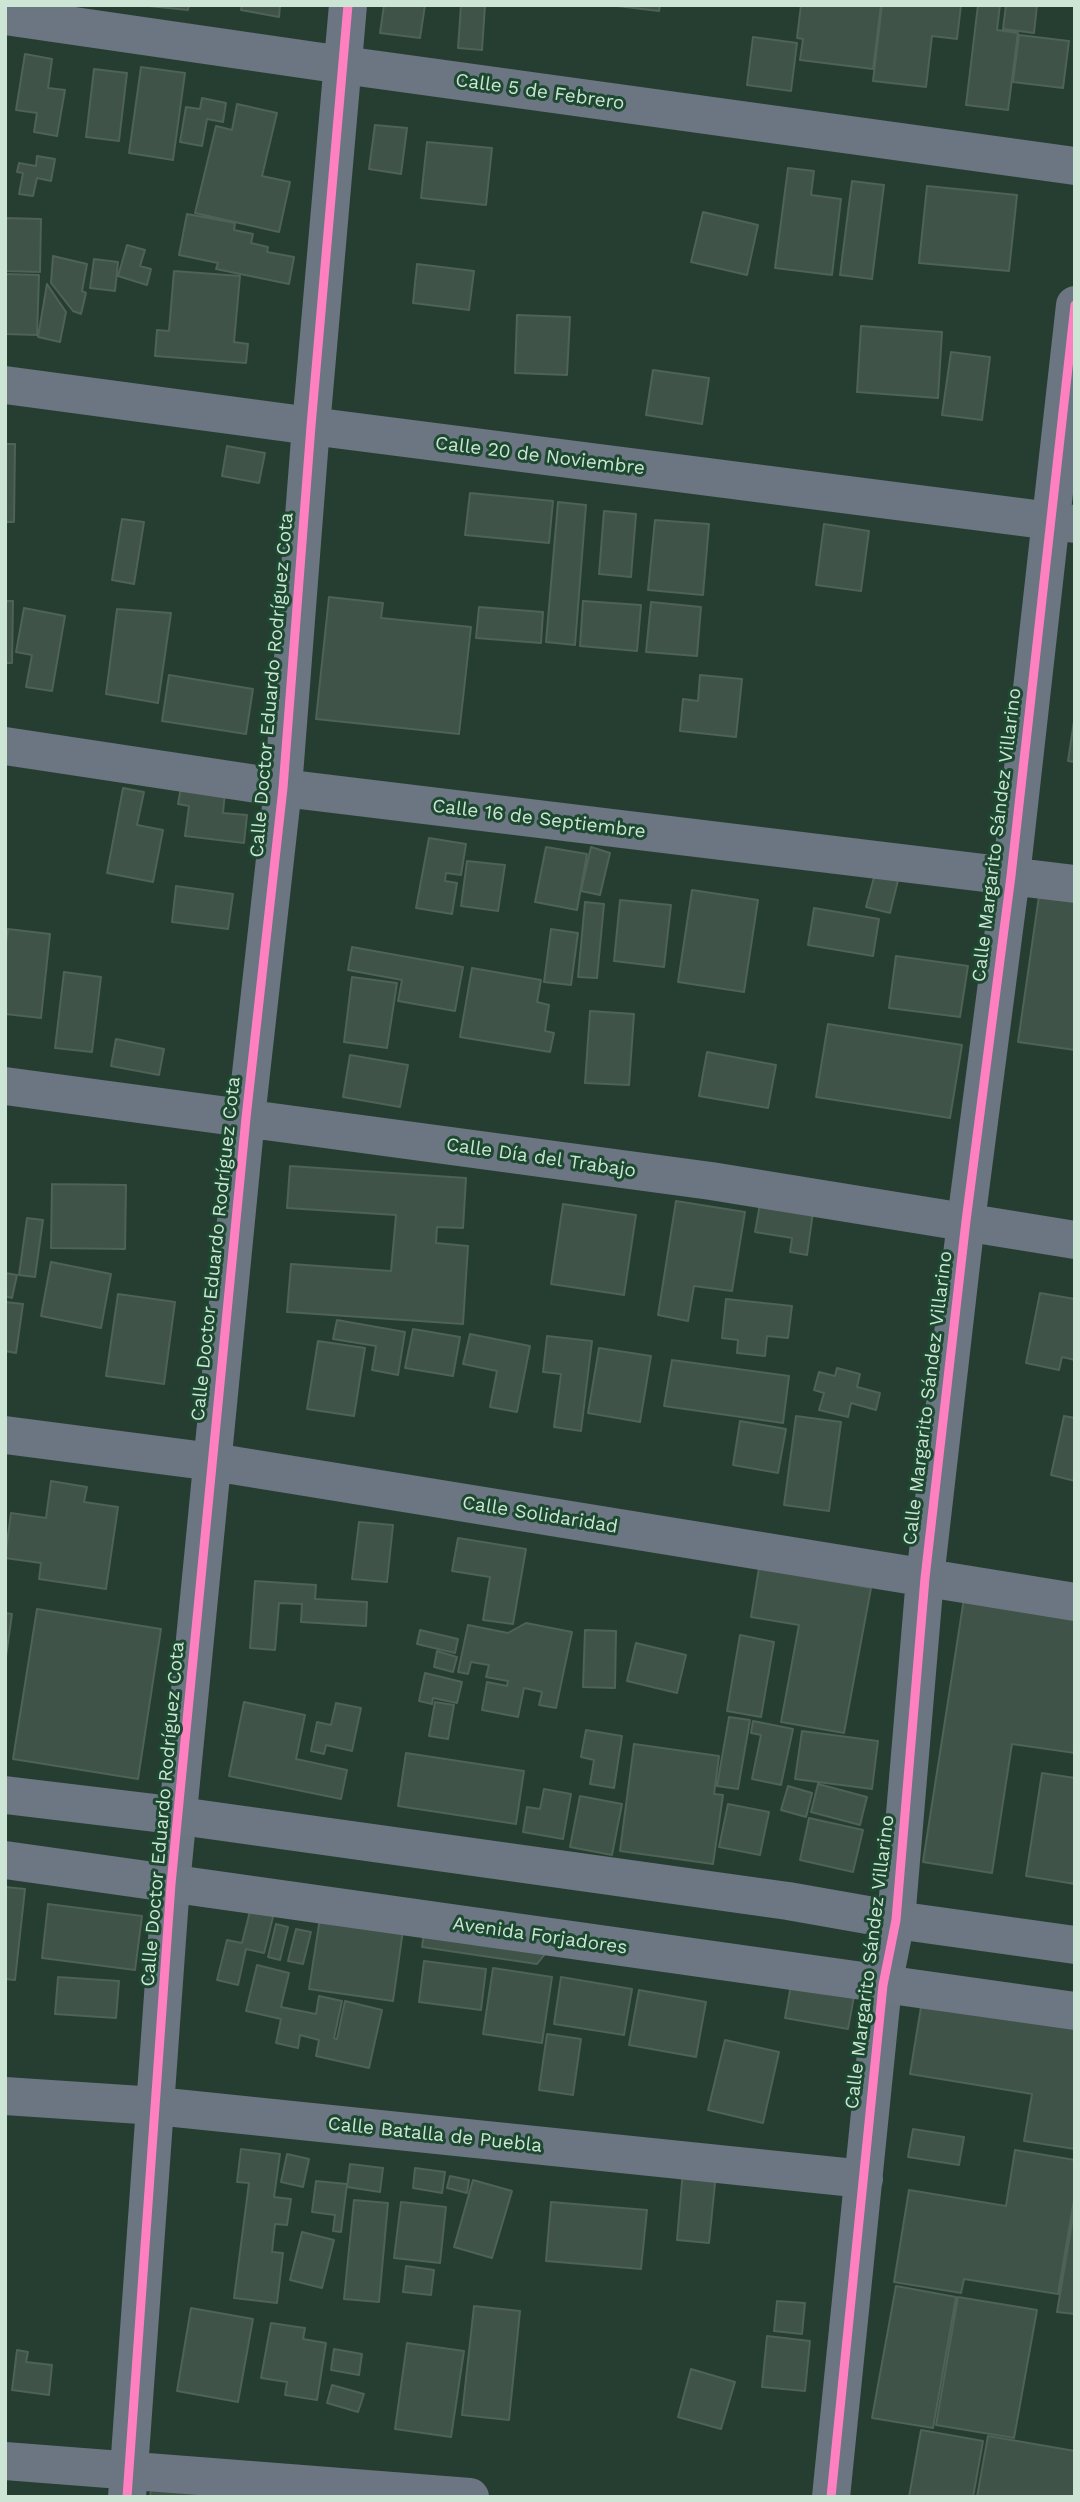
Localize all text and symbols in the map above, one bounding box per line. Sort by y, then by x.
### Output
street label: Calle 5 de Febrero [454,69,626,115]
street label: Calle 20 de Noviembre [434,432,646,480]
street label: Calle Doctor Eduardo Rodríguez Cota [246,511,298,859]
street label: Calle Margarito Sández Villarino [968,687,1026,983]
street label: Calle 16 de Septiembre [431,795,647,843]
street label: Calle Doctor Eduardo Rodríguez Cota [187,1076,245,1422]
street label: Calle Día del Trabajo [445,1133,637,1183]
street label: Calle Margarito Sández Villarino [899,1250,957,1546]
street label: Calle Solidaridad [461,1491,619,1539]
street label: Calle Doctor Eduardo Rodríguez Cota [137,1640,189,1988]
street label: Calle Margarito Sández Villarino [841,1814,899,2110]
street label: Avenida Forjadores [451,1912,629,1960]
street label: Calle Batalla de Puebla [327,2112,543,2158]

